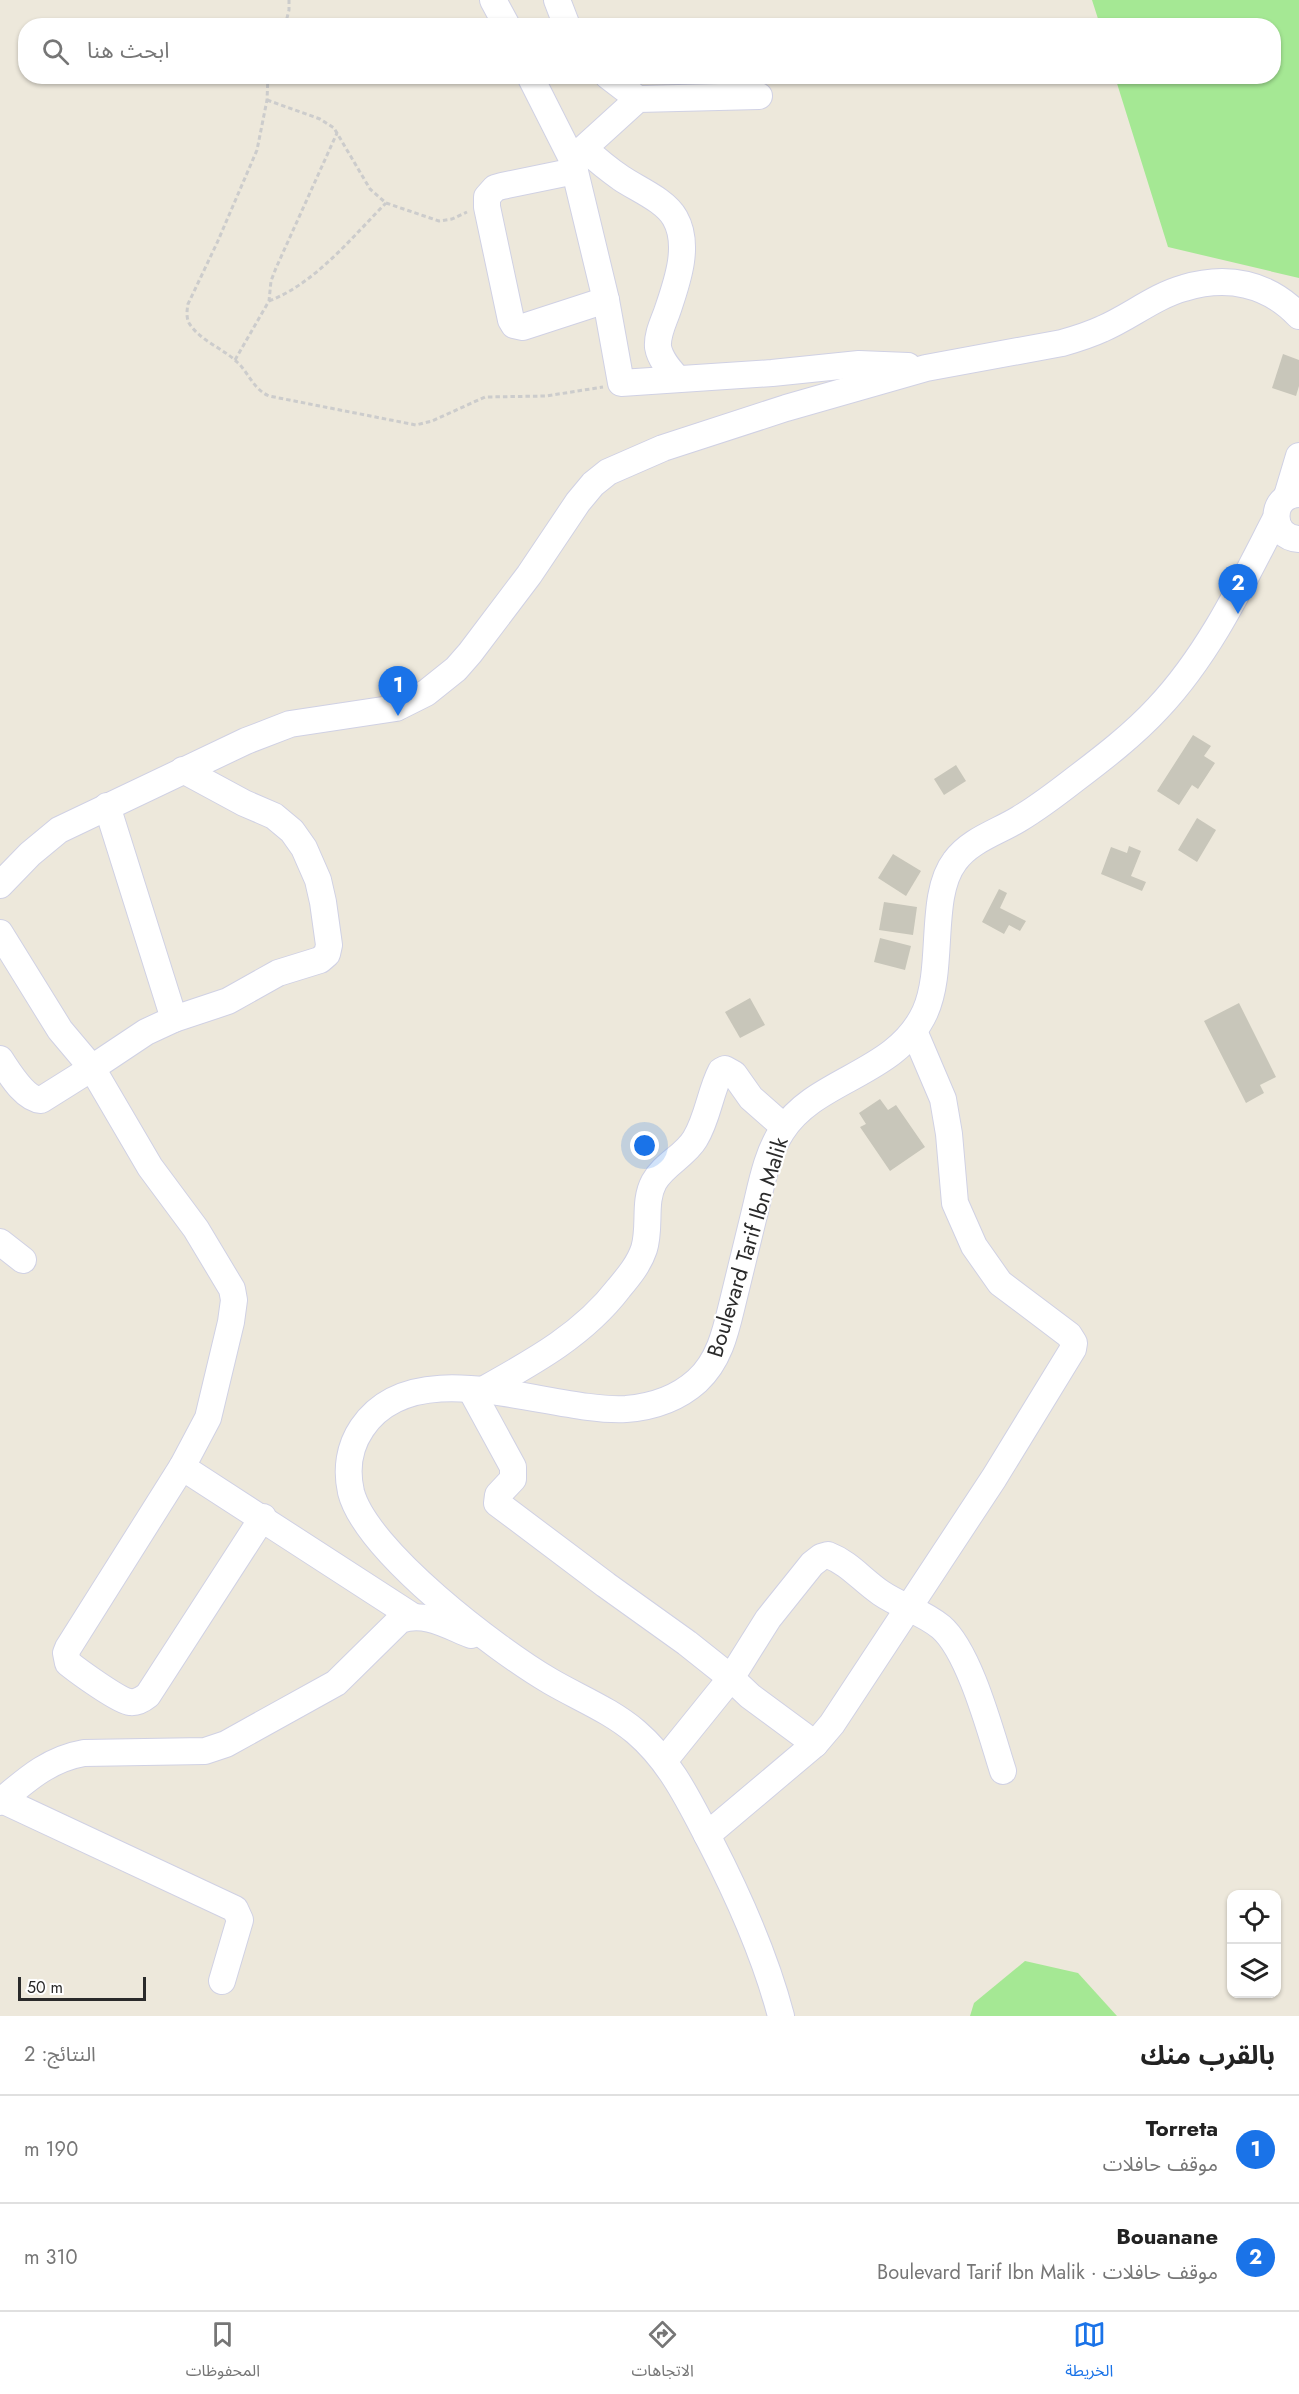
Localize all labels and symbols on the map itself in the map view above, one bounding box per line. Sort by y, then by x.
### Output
pin: 2 [1218,564,1258,614]
pin: 1 [378,666,418,716]
your location [630,1131,659,1160]
street label: Boulevard Tarif Ibn Malik [698,1133,796,1361]
scale bar [18,1974,146,2002]

